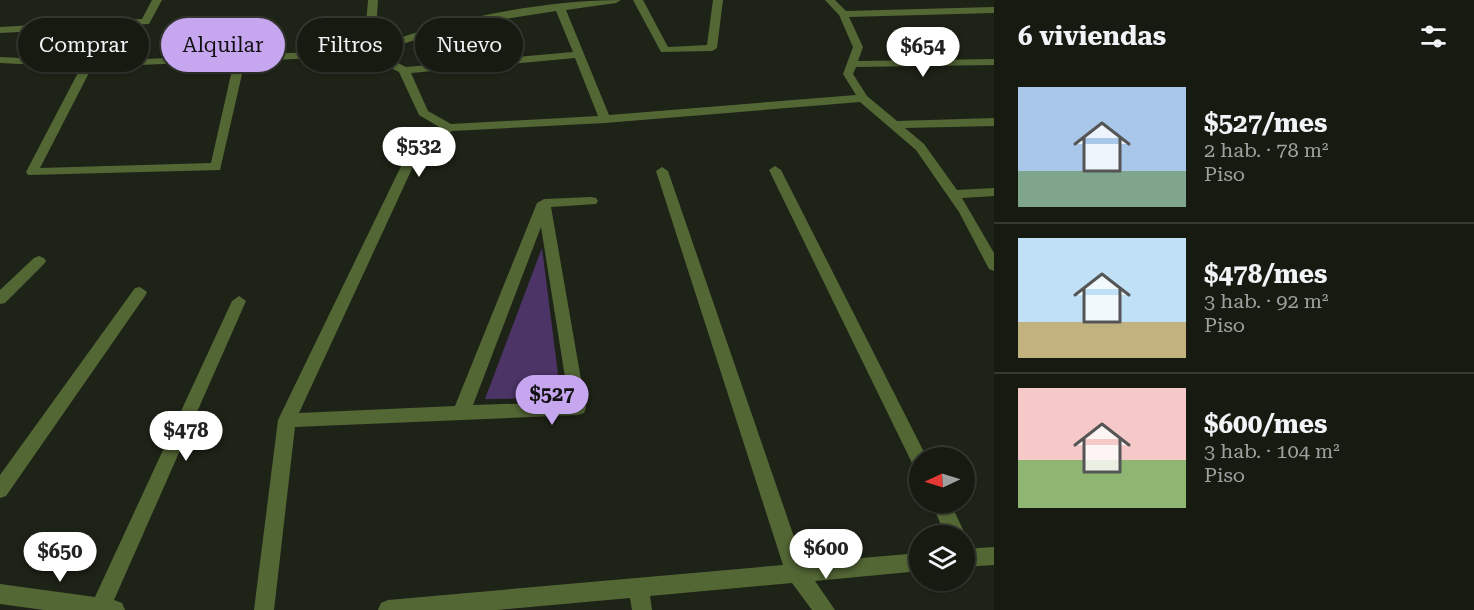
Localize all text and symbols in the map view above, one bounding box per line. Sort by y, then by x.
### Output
chip: Comprar [18,18,149,72]
chip: Alquilar [161,18,285,72]
chip: Filtros [297,18,403,72]
chip: Nuevo [415,18,523,72]
icon: filters [1417,20,1450,53]
text: 6 viviendas [1018,21,1166,51]
pin: $654 [887,27,959,78]
text: $654 [901,34,945,58]
text: $527/mes [1204,108,1327,138]
icon: home [1066,111,1138,183]
pin: $532 [383,127,455,178]
text: $532 [397,134,441,158]
text: 2 hab. · 78 m² [1204,138,1328,162]
text: Piso [1204,162,1245,186]
text: $478/mes [1204,259,1327,289]
icon: home [1066,262,1138,334]
text: 3 hab. · 92 m² [1204,289,1328,313]
text: Piso [1204,313,1245,337]
pin: $527 [516,375,588,426]
text: $527 [530,382,574,406]
text: $600/mes [1204,409,1327,439]
pin: $478 [150,411,222,462]
icon: home [1066,412,1138,484]
text: $478 [164,418,208,442]
text: 3 hab. · 104 m² [1204,439,1340,463]
north arrow [909,447,975,513]
map controls [909,447,975,591]
text: Piso [1204,463,1245,487]
button: layers [909,525,975,591]
pin: $600 [790,529,862,580]
pin: $650 [24,532,96,583]
text: $600 [804,536,848,560]
text: $650 [38,539,82,563]

